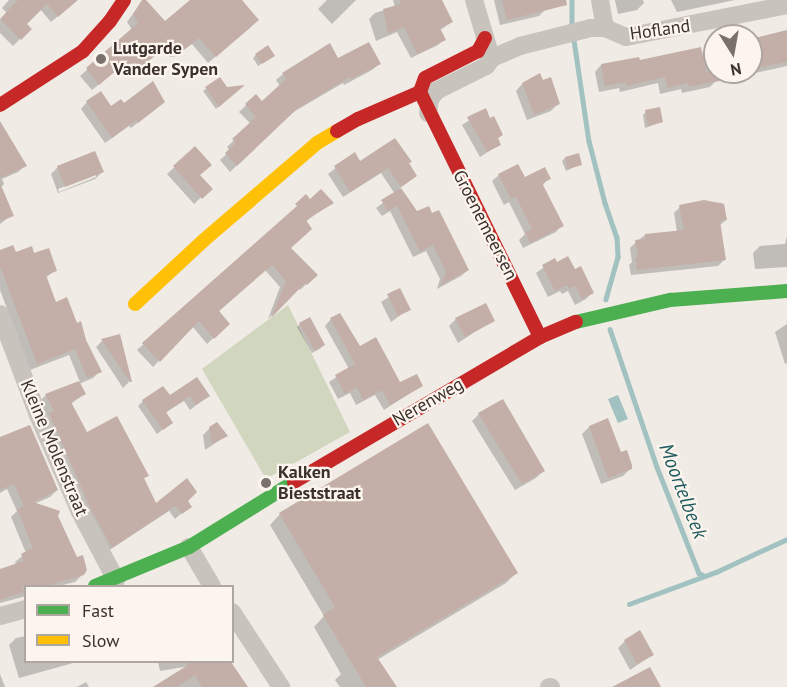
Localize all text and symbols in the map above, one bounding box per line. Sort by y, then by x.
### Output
street label: Hofland [628,15,692,45]
north arrow [703,24,763,84]
place label: Lutgarde Vander Sypen [113,38,218,80]
marker: Lutgarde Vander Sypen [94,52,108,66]
text: N [729,59,743,81]
street label: Groenemeersen [448,166,522,284]
street label: Nerenweg [389,373,467,431]
street label: Kleine Molenstraat [16,377,92,519]
water label: Moortelbeek [654,440,712,542]
place label: Kalken Bieststraat [278,462,361,504]
marker: Kalken Bieststraat [259,476,273,490]
legend [24,585,234,663]
text: Fast [82,599,114,622]
text: Slow [82,629,120,652]

